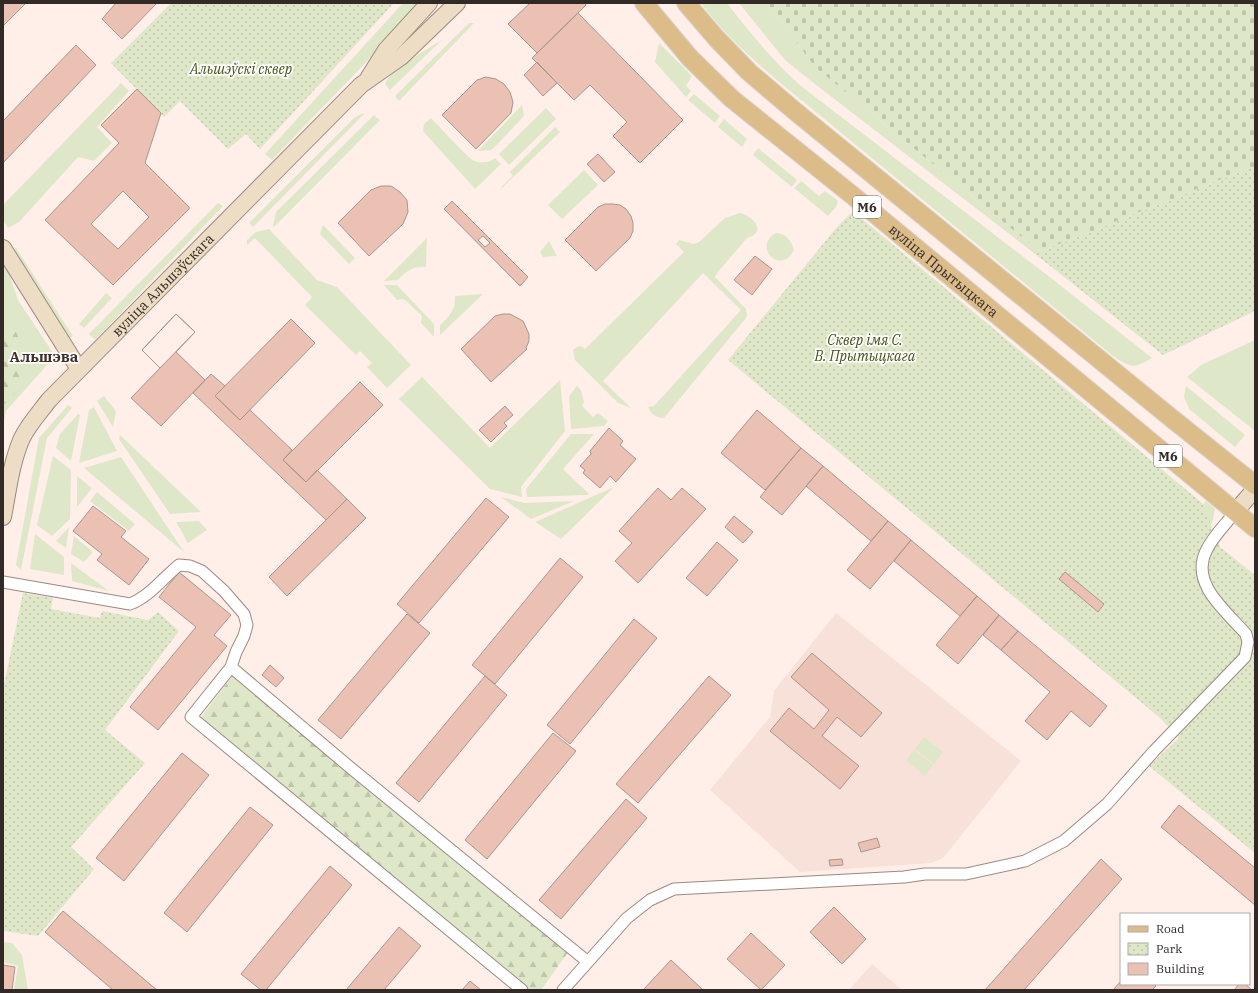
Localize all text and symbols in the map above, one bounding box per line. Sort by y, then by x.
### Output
park label: Альшэўскі сквер [189,60,292,78]
road number: М6 [853,196,881,218]
street label: вуліца Прытыцкага [885,220,1002,321]
street label: вуліца Альшэўскага [108,229,218,340]
park label: Сквер імя С. В. Прытыцкага [814,331,916,365]
district label: Альшэва [10,347,79,366]
road number: М6 [1154,445,1182,467]
legend [1120,913,1250,985]
text: Road [1156,921,1185,936]
text: Park [1156,941,1182,956]
text: Building [1156,961,1204,976]

